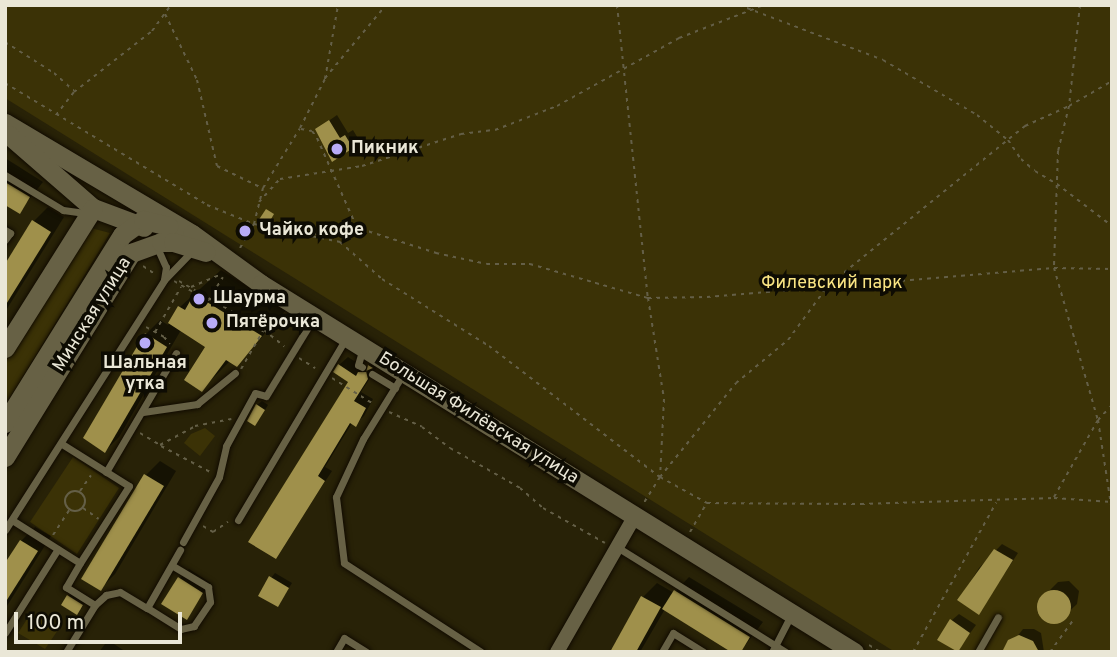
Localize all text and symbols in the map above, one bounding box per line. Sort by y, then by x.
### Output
place label: Пикник [351,138,419,160]
marker: Пикник [329,141,345,157]
place label: Чайко кофе [259,220,364,242]
marker: Чайко кофе [237,223,253,239]
street label: Минская улица [49,254,137,376]
park label: Филевский парк [761,273,903,295]
place label: Шаурма [213,288,286,310]
marker: Шаурма [191,291,207,307]
place label: Пятёрочка [226,312,320,334]
marker: Пятёрочка [204,315,220,331]
marker: Шальная утка [137,335,153,351]
street label: Большая Филёвская улица [374,348,582,490]
place label: Шальная утка [103,354,187,396]
scale bar [18,598,186,642]
text: 100 m [27,610,84,637]

